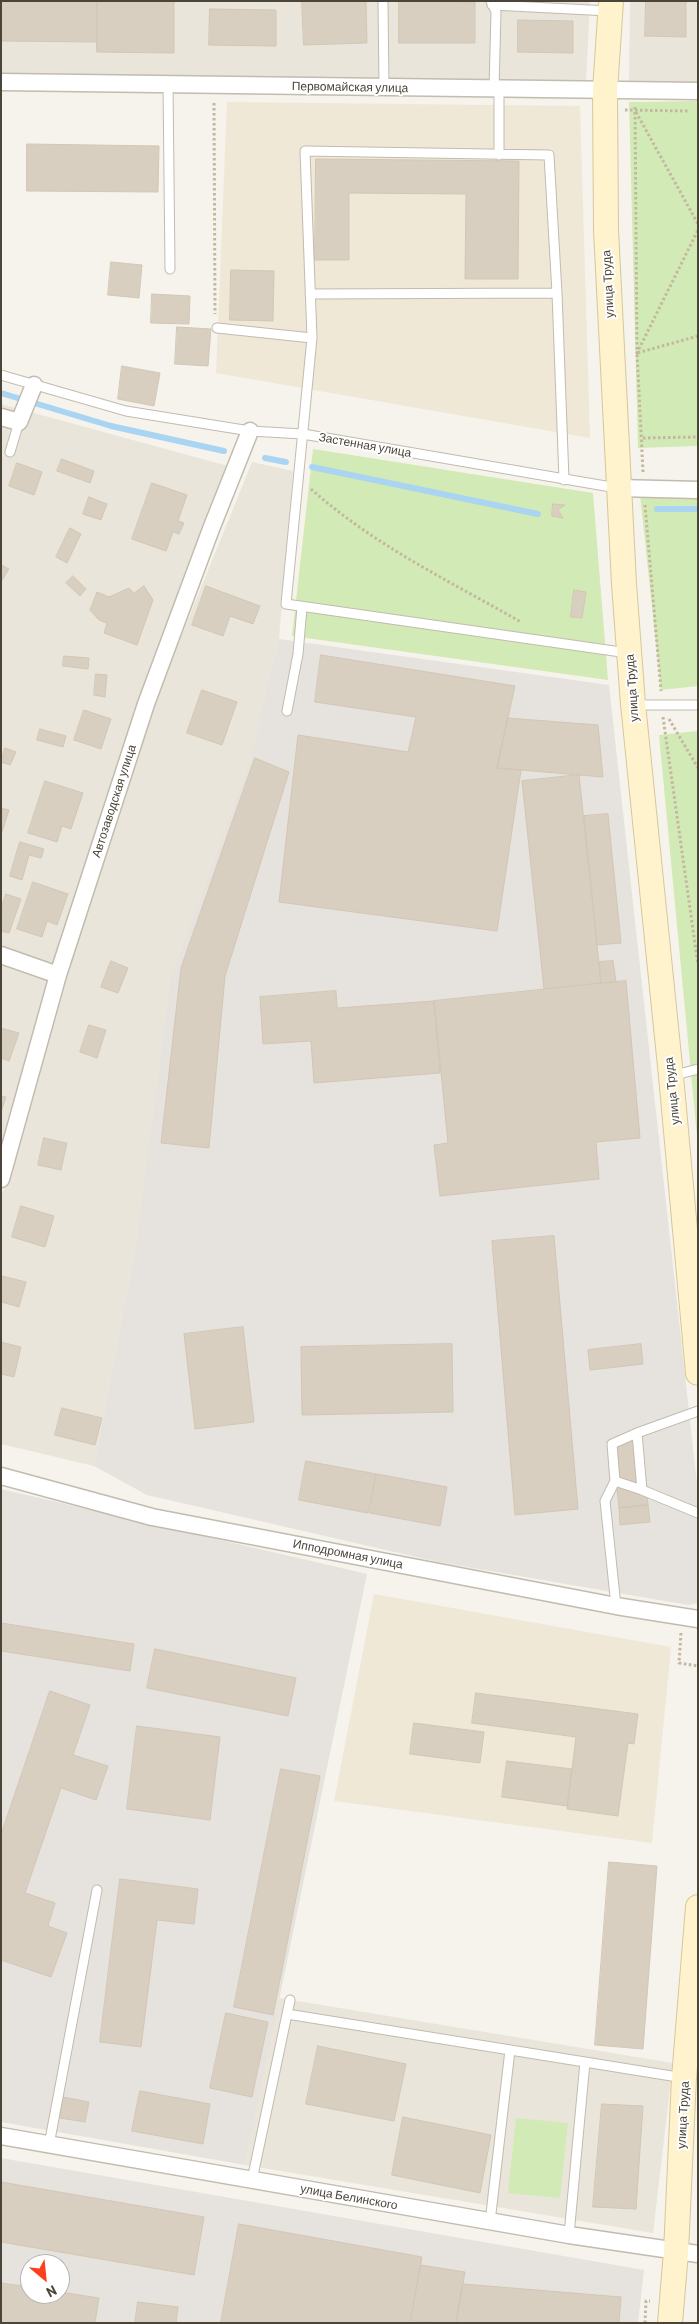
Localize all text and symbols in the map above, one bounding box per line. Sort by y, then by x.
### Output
street label: Первомайская улица [292,79,408,95]
street label: улица Труда [599,250,617,318]
street label: Застенная улица [318,430,412,460]
street label: улица Труда [622,654,642,722]
street label: Автозаводская улица [89,743,139,859]
street label: улица Труда [661,1057,683,1125]
street label: Ипподромная улица [292,1536,404,1572]
street label: улица Труда [674,2081,692,2149]
street label: улица Белинского [299,2181,399,2213]
north arrow [20,2254,70,2304]
text: N [44,2282,60,2301]

